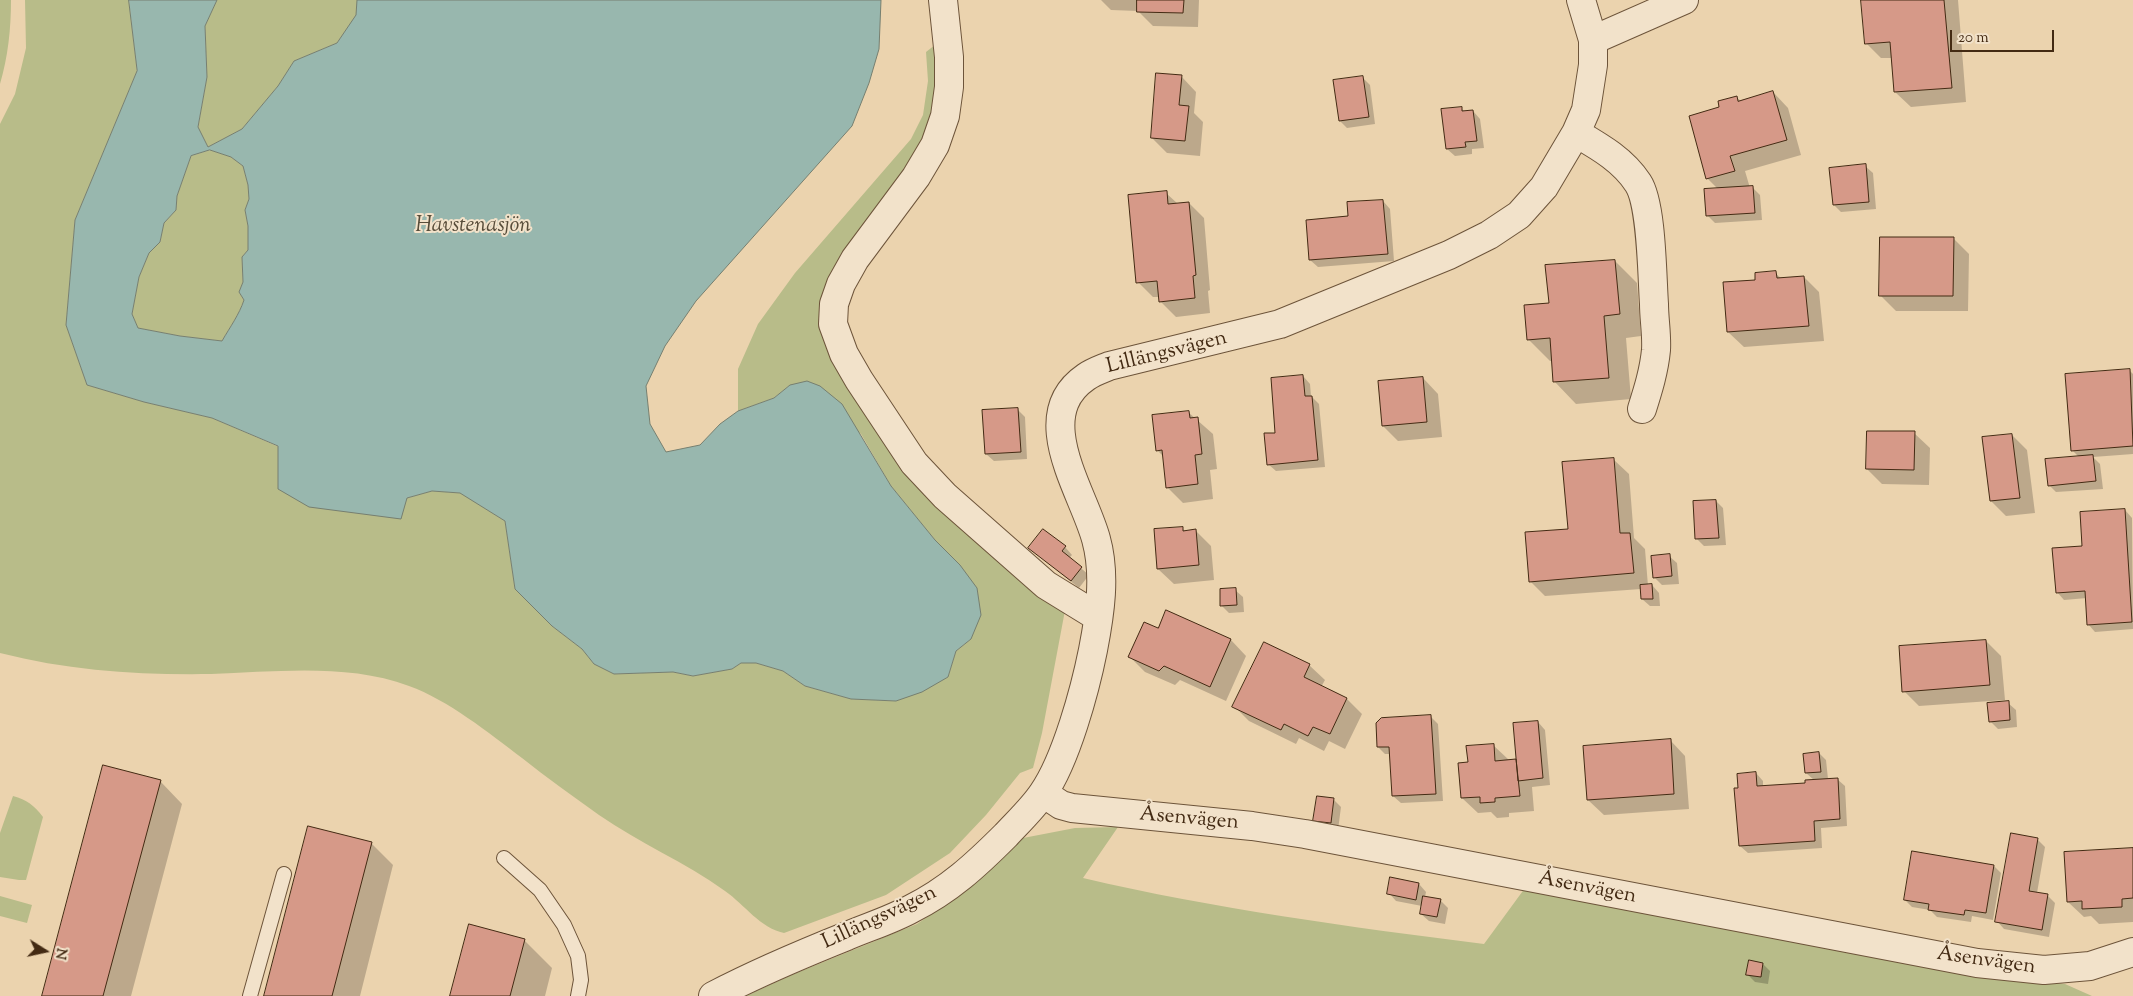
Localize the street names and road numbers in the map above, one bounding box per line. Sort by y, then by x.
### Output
street label: Lillängsvägen [1104,327,1230,381]
street label: Åsenvägen [1138,803,1240,837]
street label: Åsenvägen [1536,867,1638,911]
street label: Lillängsvägen [819,881,941,957]
street label: Åsenvägen [1935,943,2037,981]

